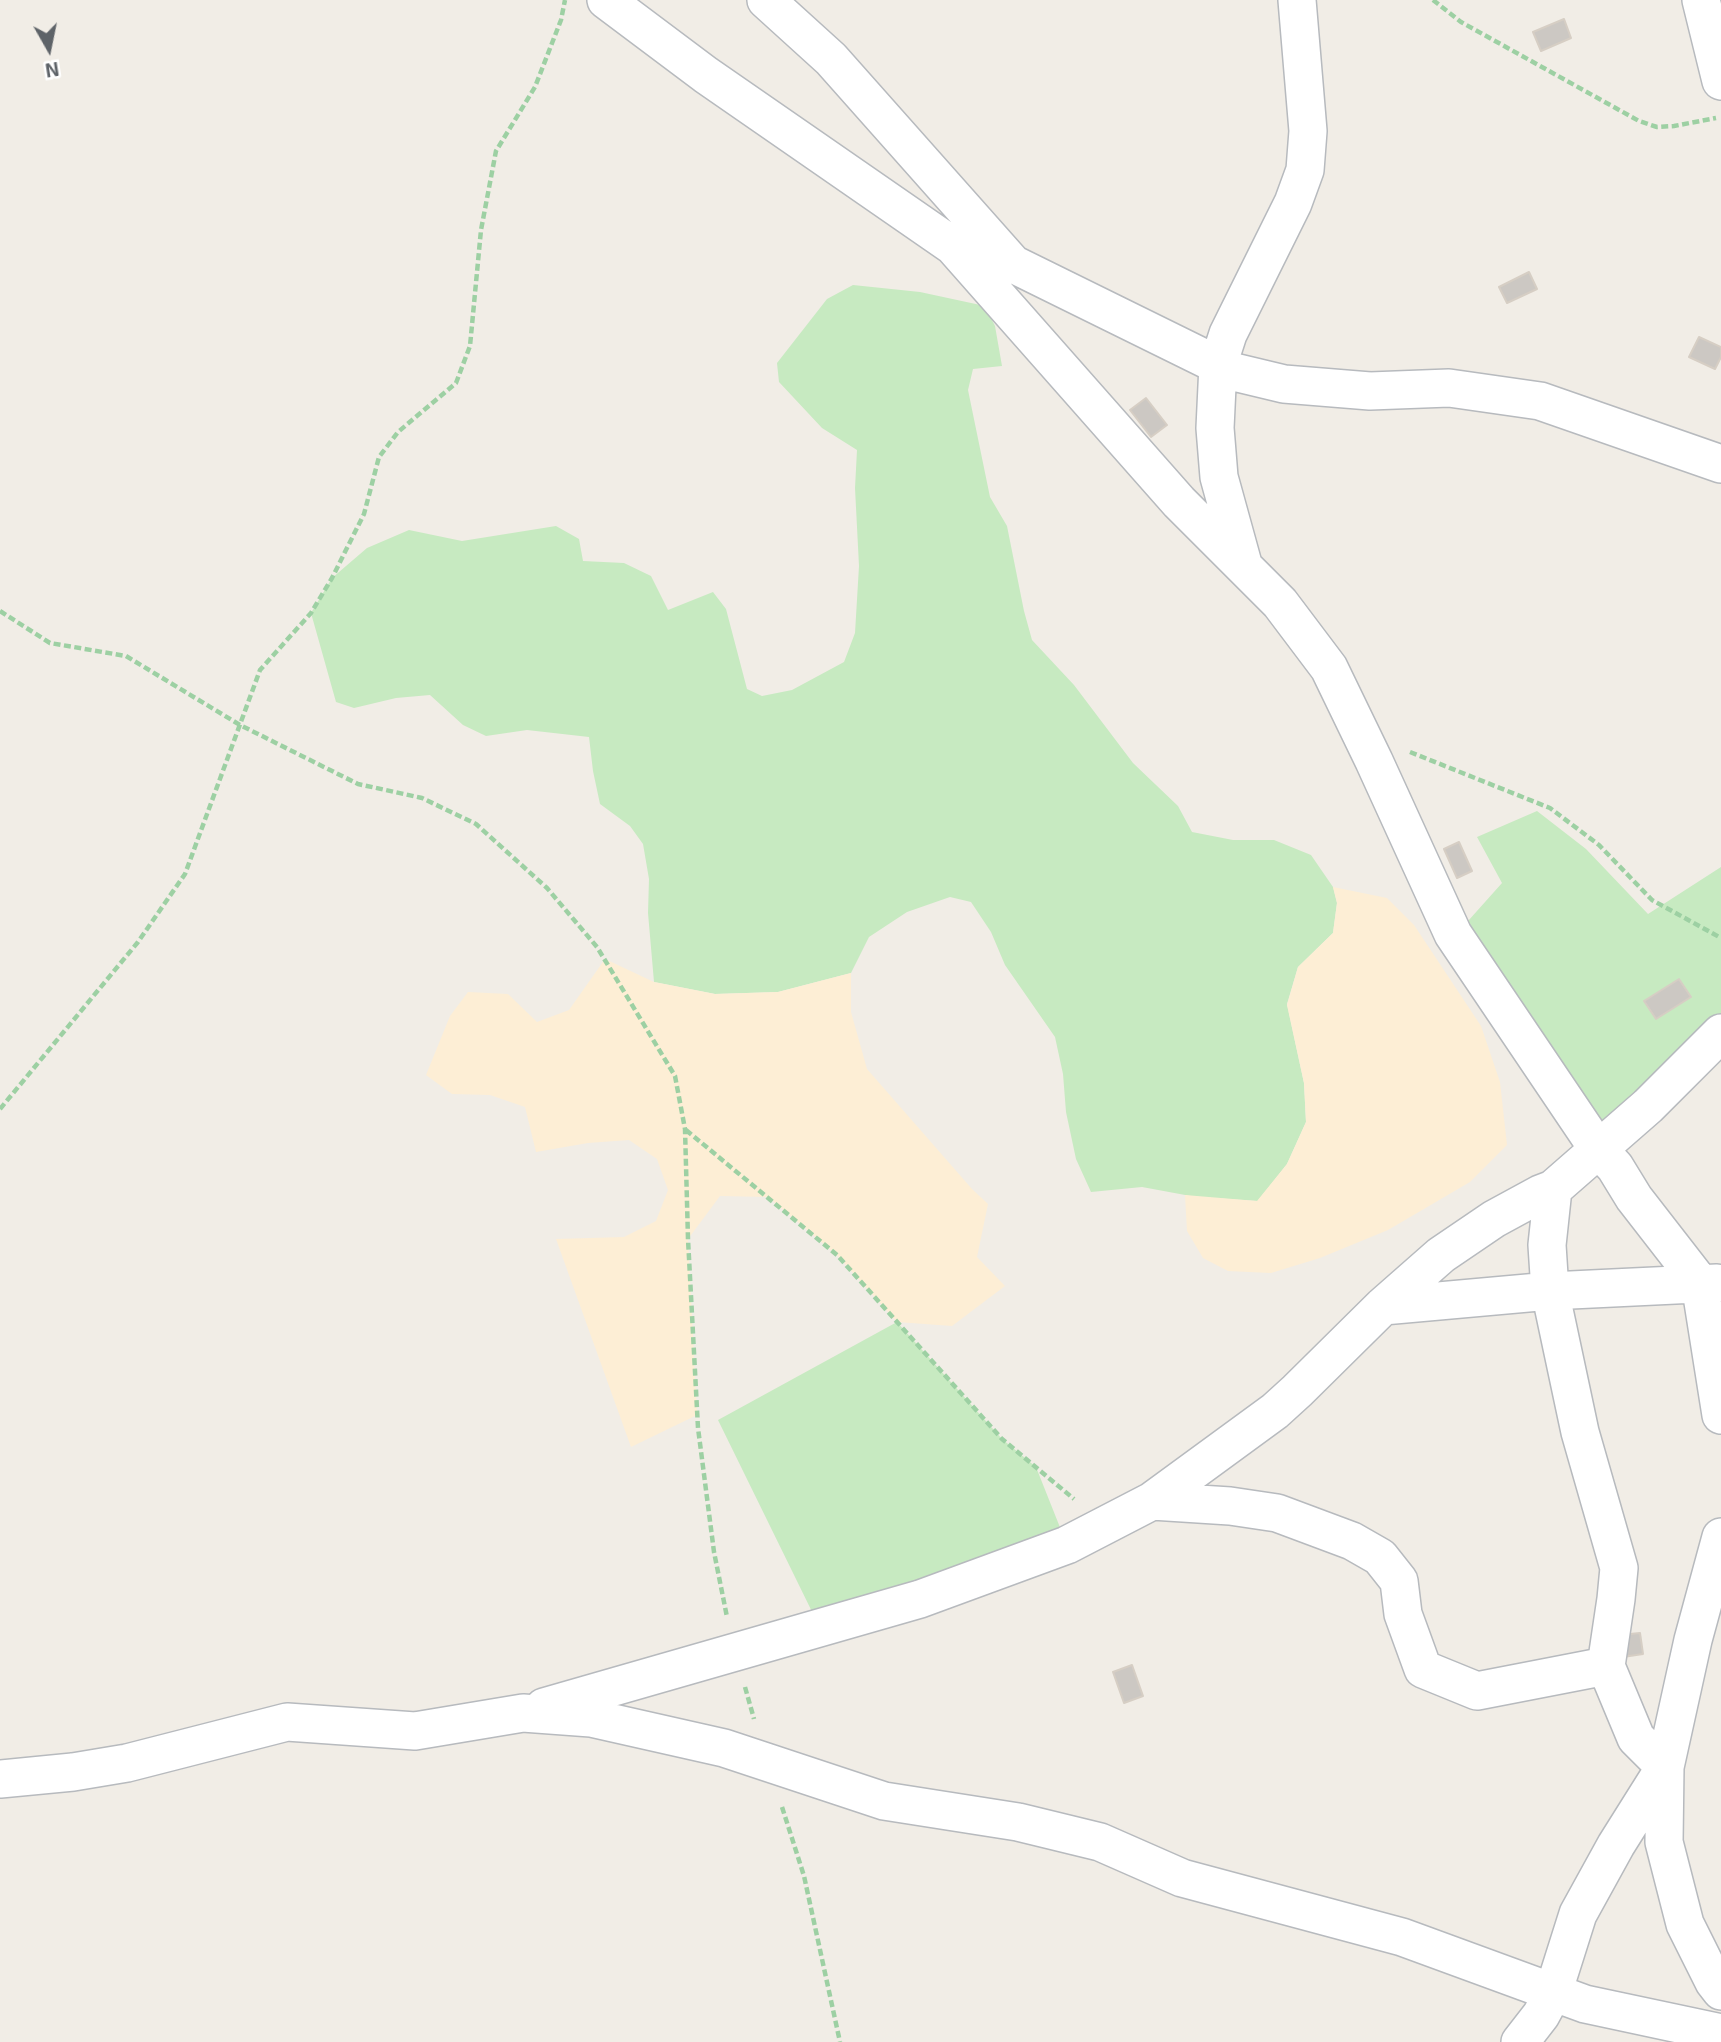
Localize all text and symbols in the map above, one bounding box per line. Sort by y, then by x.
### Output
north arrow [14,14,84,84]
text: N [44,58,61,83]

